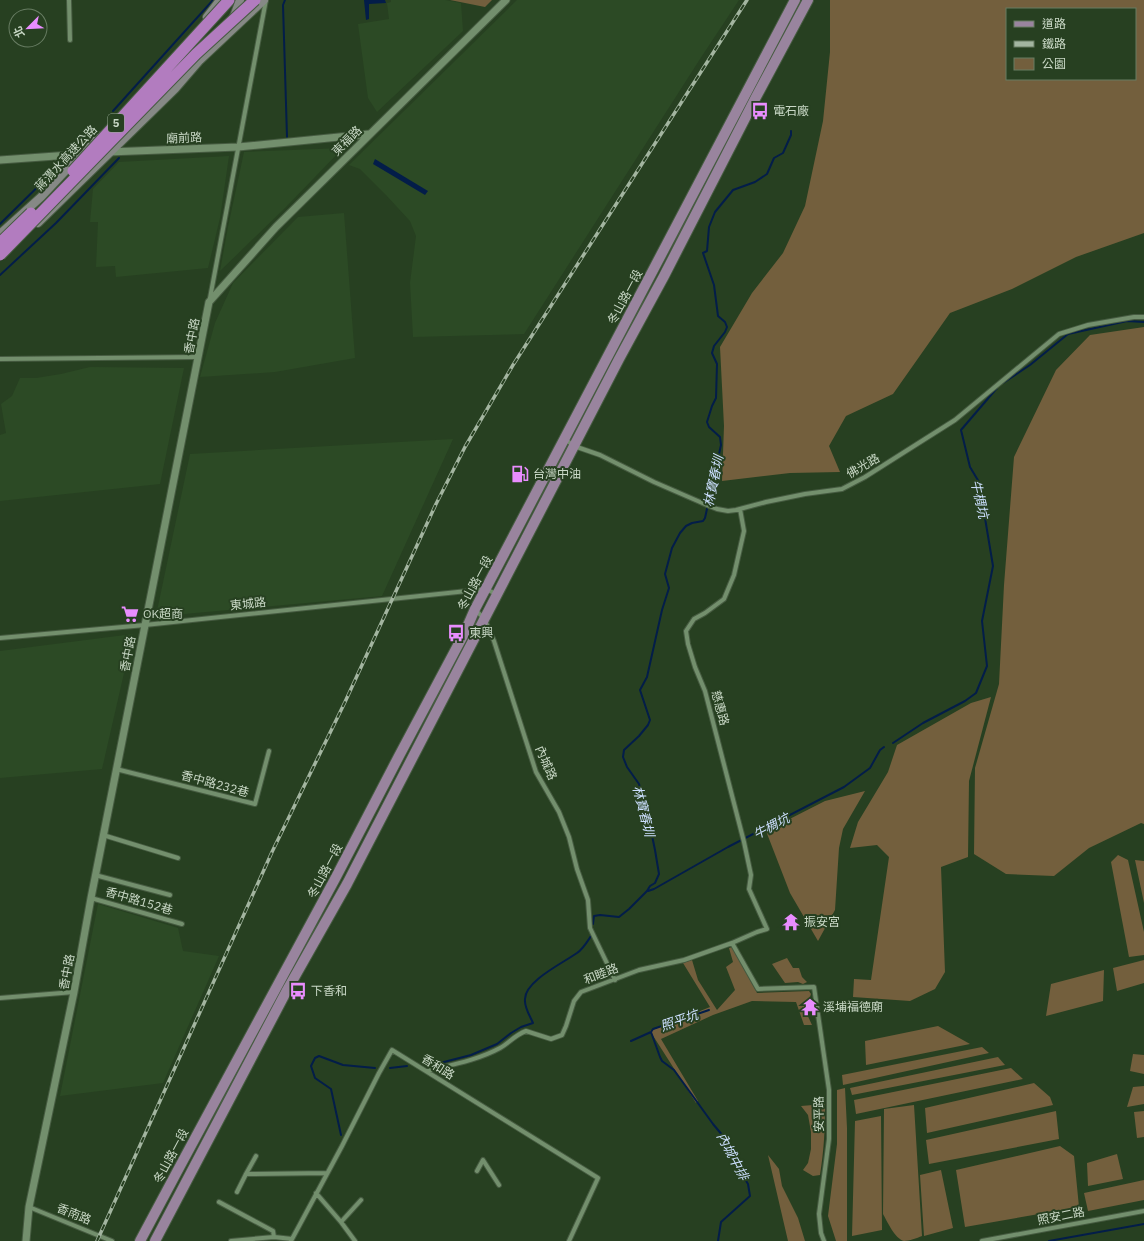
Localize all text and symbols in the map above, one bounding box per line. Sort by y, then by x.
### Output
north arrow [8,8,48,48]
legend [1006,8,1136,80]
text: 道路 [1042,16,1066,31]
text: 北 [10,24,27,40]
text: 鐵路 [1042,36,1066,51]
text: 公園 [1042,56,1066,71]
bus stop icon: 電石廠 [750,101,770,121]
place label: 電石廠 [773,103,809,118]
road number: 5 [108,114,124,132]
street label: 蔣渭水高速公路 [31,122,100,193]
street label: 東福路 [329,123,365,159]
street label: 廟前路 [166,129,202,146]
street label: 冬山路一段 [604,267,645,327]
street label: 香中路 [181,317,202,355]
street label: 佛光路 [843,450,882,481]
water label: 林寶春圳 [700,452,728,508]
fuel station icon: 台灣中油 [510,464,530,484]
place label: 台灣中油 [533,466,581,481]
water label: 牛椆坑 [967,478,993,522]
street label: 冬山路一段 [454,553,495,613]
street label: 東城路 [229,594,267,613]
supermarket icon: OK超商 [120,604,140,624]
place label: OK超商 [143,606,183,621]
bus stop icon: 東興 [446,623,466,643]
place label: 東興 [469,625,493,640]
street label: 香中路 [117,635,138,673]
street label: 慈惠路 [709,689,732,727]
street label: 內城路 [533,743,560,782]
street label: 香中路232巷 [180,767,251,800]
water label: 林寶春圳 [629,784,659,840]
water label: 牛椆坑 [750,809,794,843]
street label: 冬山路一段 [304,841,345,901]
street label: 香中路152巷 [104,884,175,917]
temple icon: 振安宮 [781,912,801,932]
place label: 振安宮 [804,914,840,929]
street label: 香中路 [56,953,77,991]
street label: 和睦路 [581,960,620,987]
bus stop icon: 下香和 [288,981,308,1001]
place label: 下香和 [311,983,347,998]
temple icon: 溪埔福德廟 [800,997,820,1017]
place label: 溪埔福德廟 [823,999,883,1014]
water label: 照平坑 [658,1005,702,1035]
street label: 香和路 [419,1051,458,1082]
street label: 安平路 [811,1096,826,1132]
street label: 冬山路一段 [150,1126,191,1186]
water label: 內城中排 [713,1129,753,1185]
street label: 香南路 [55,1200,94,1227]
street label: 照安二路 [1036,1204,1086,1227]

